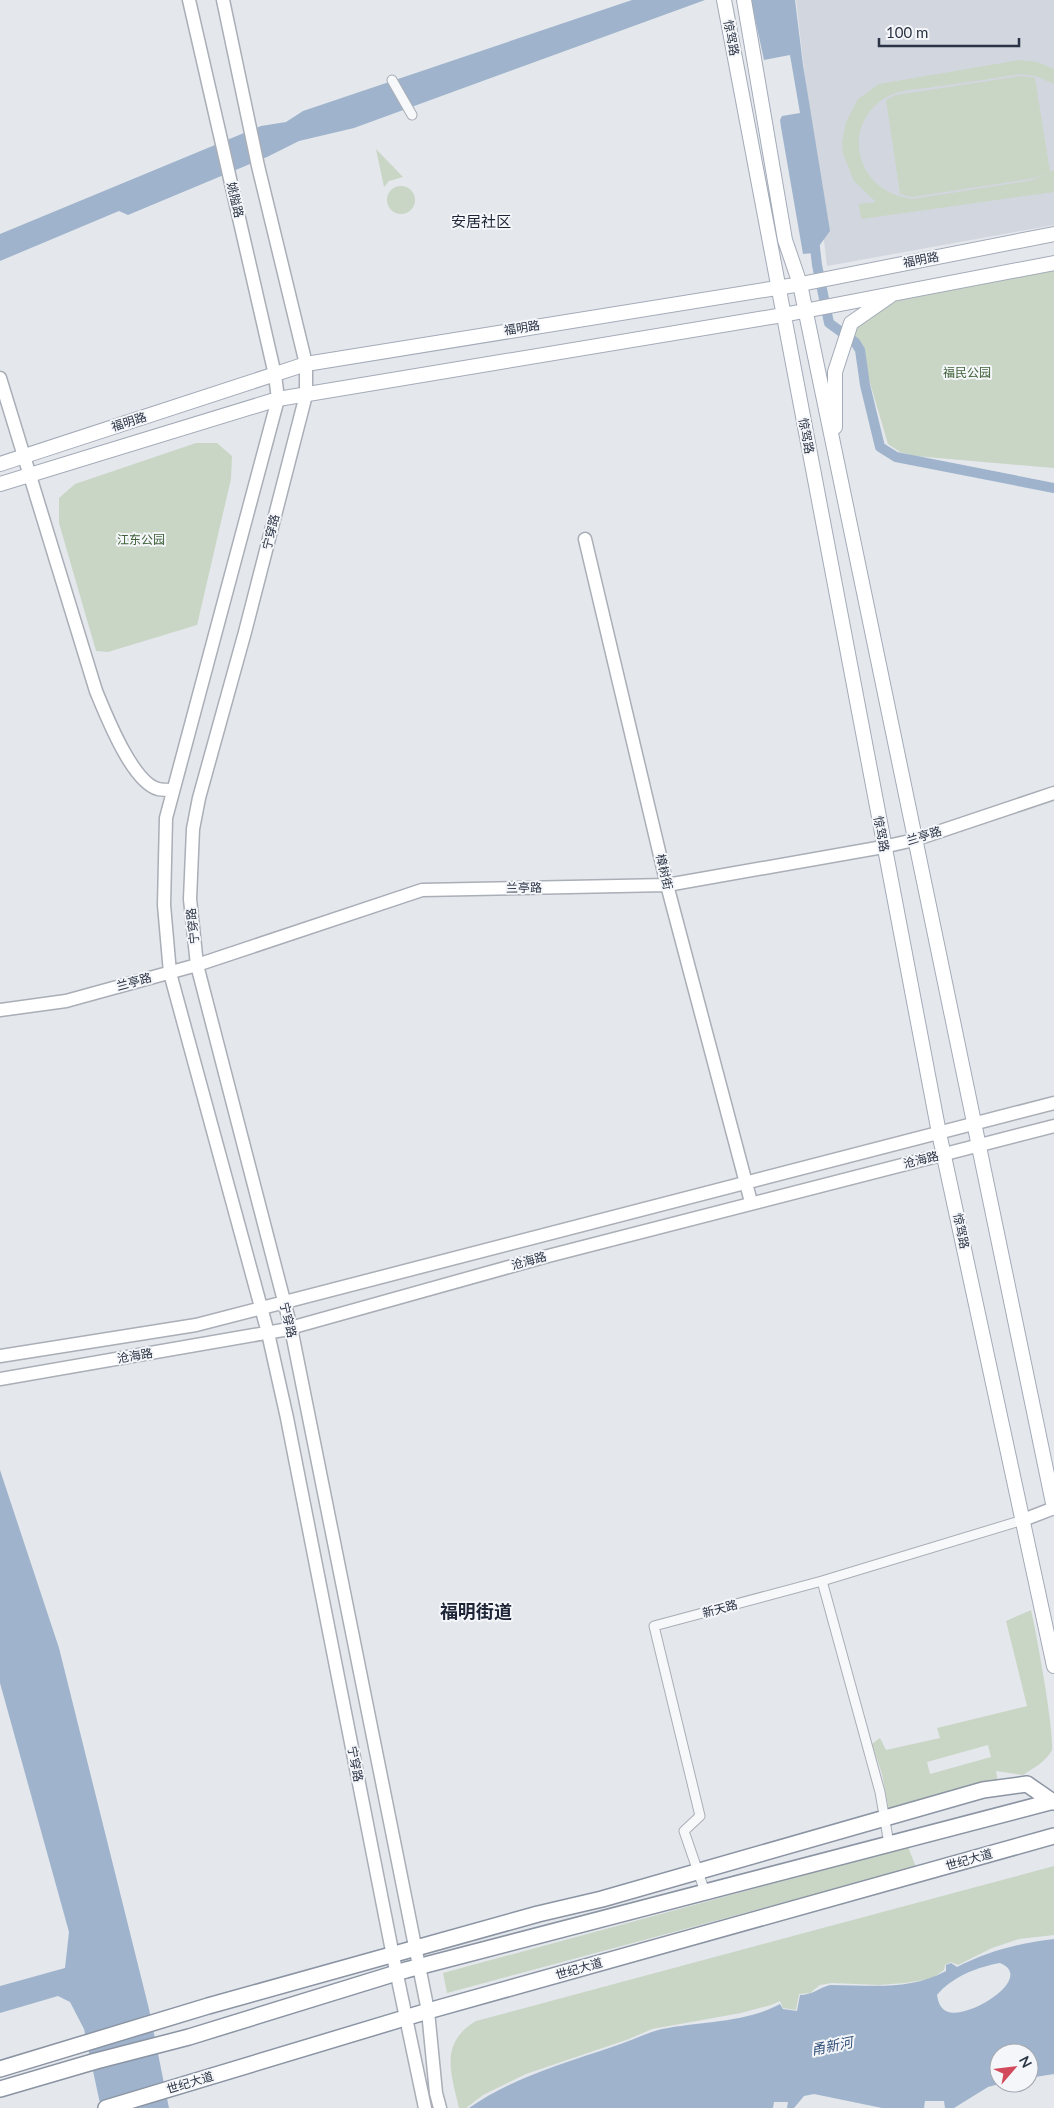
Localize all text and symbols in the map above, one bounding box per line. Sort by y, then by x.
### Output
scale bar [879,15,1019,47]
street label: 惊驾路 [721,19,742,57]
text: 100 m [886,23,928,41]
street label: 姚隘路 [224,181,247,219]
district label: 安居社区 [451,212,511,230]
street label: 福明路 [902,249,940,270]
street label: 福明路 [503,317,541,338]
park label: 福民公园 [943,365,991,380]
street label: 福明路 [109,409,148,434]
street label: 惊驾路 [796,417,817,455]
street label: 宁穿路 [259,513,282,551]
park label: 江东公园 [117,532,165,547]
street label: 惊驾路 [871,815,892,853]
street label: 兰亭路 [904,823,943,848]
street label: 樟树街 [653,853,676,891]
street label: 兰亭路 [506,880,542,895]
street label: 宁穿路 [183,907,202,945]
street label: 兰亭路 [115,970,153,993]
street label: 沧海路 [902,1148,940,1171]
street label: 惊驾路 [950,1212,973,1250]
street label: 沧海路 [509,1248,548,1273]
street label: 宁穿路 [277,1301,300,1339]
street label: 沧海路 [116,1345,154,1366]
street label: 新天路 [701,1597,739,1620]
district label: 福明街道 [440,1600,512,1622]
street label: 宁穿路 [345,1745,366,1783]
street label: 世纪大道 [944,1846,994,1873]
street label: 世纪大道 [554,1955,604,1982]
water label: 甬新河 [810,2033,857,2058]
north arrow [989,2043,1039,2093]
text: N [1016,2053,1036,2070]
street label: 世纪大道 [165,2068,215,2097]

